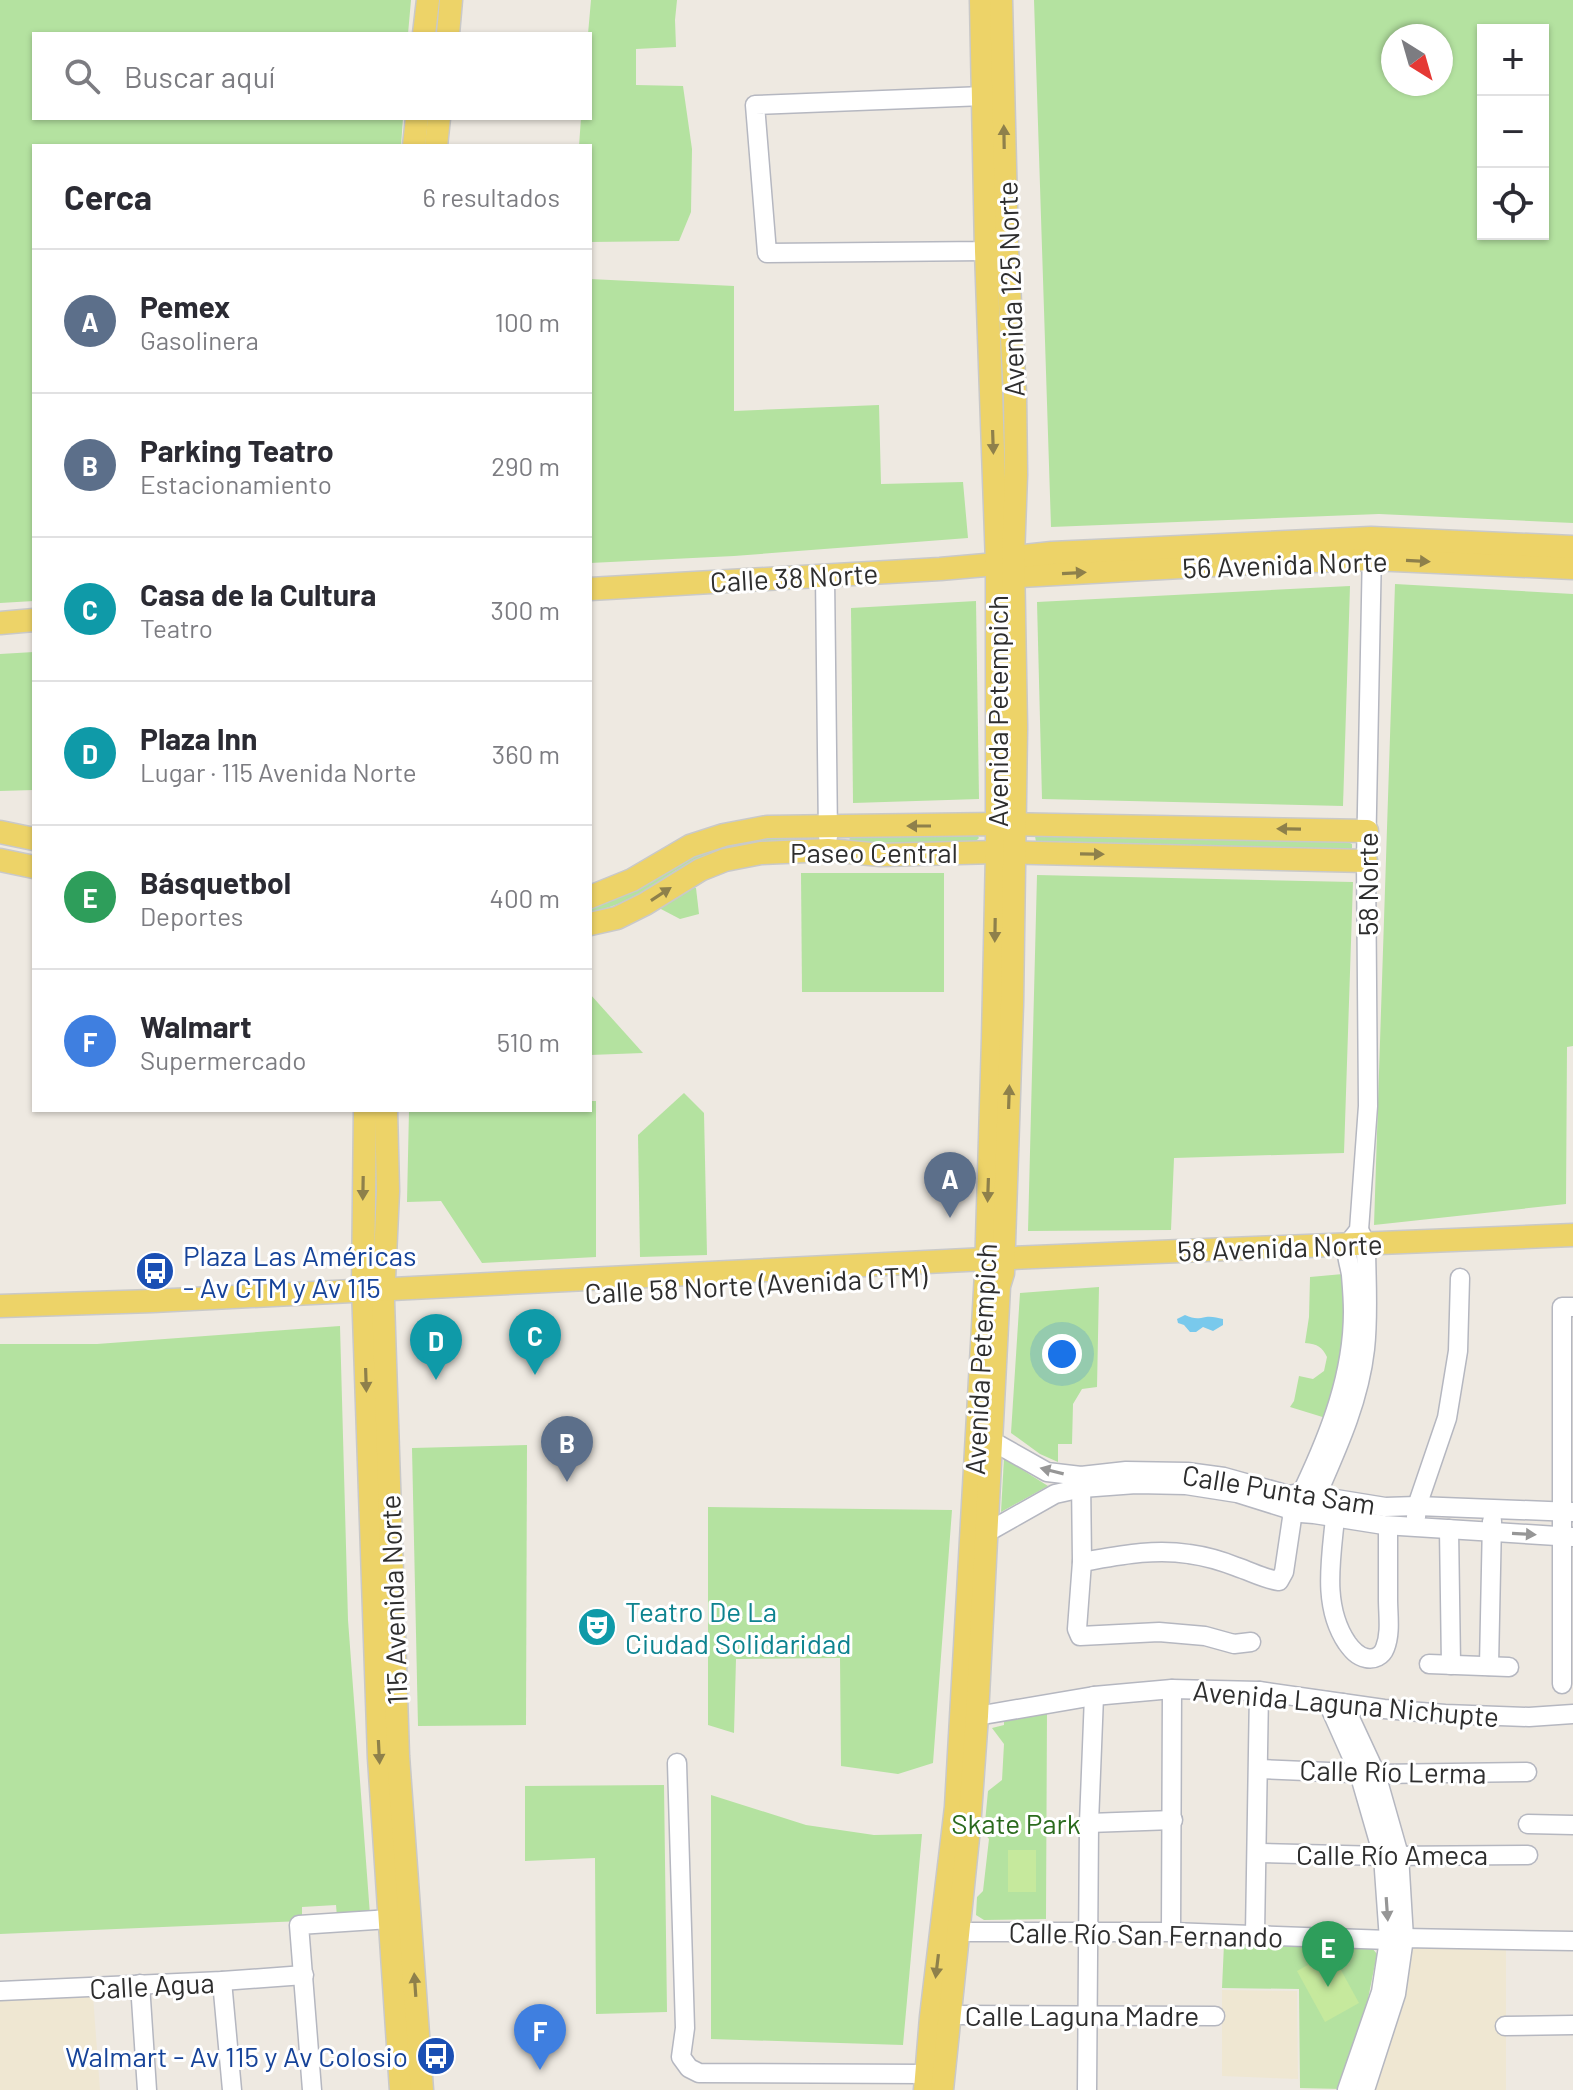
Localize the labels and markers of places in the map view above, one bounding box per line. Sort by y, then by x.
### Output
pin: A [924,1152,976,1218]
place label: Plaza Las Américas - Av CTM y Av 115 [183,1238,417,1304]
bus stop icon: Plaza Las Américas - Av CTM y Av 115 [134,1250,176,1292]
pin: C [509,1309,561,1375]
pin: D [410,1314,462,1380]
pin: B [541,1416,593,1482]
place label: Teatro De La Ciudad Solidaridad [625,1594,852,1660]
theatre icon: Teatro De La Ciudad Solidaridad [576,1606,618,1648]
pin: E [1302,1921,1354,1987]
pin: F [514,2004,566,2070]
bus stop icon: Walmart - Av 115 y Av Colosio [415,2035,457,2077]
place label: Walmart - Av 115 y Av Colosio [65,2039,408,2073]

